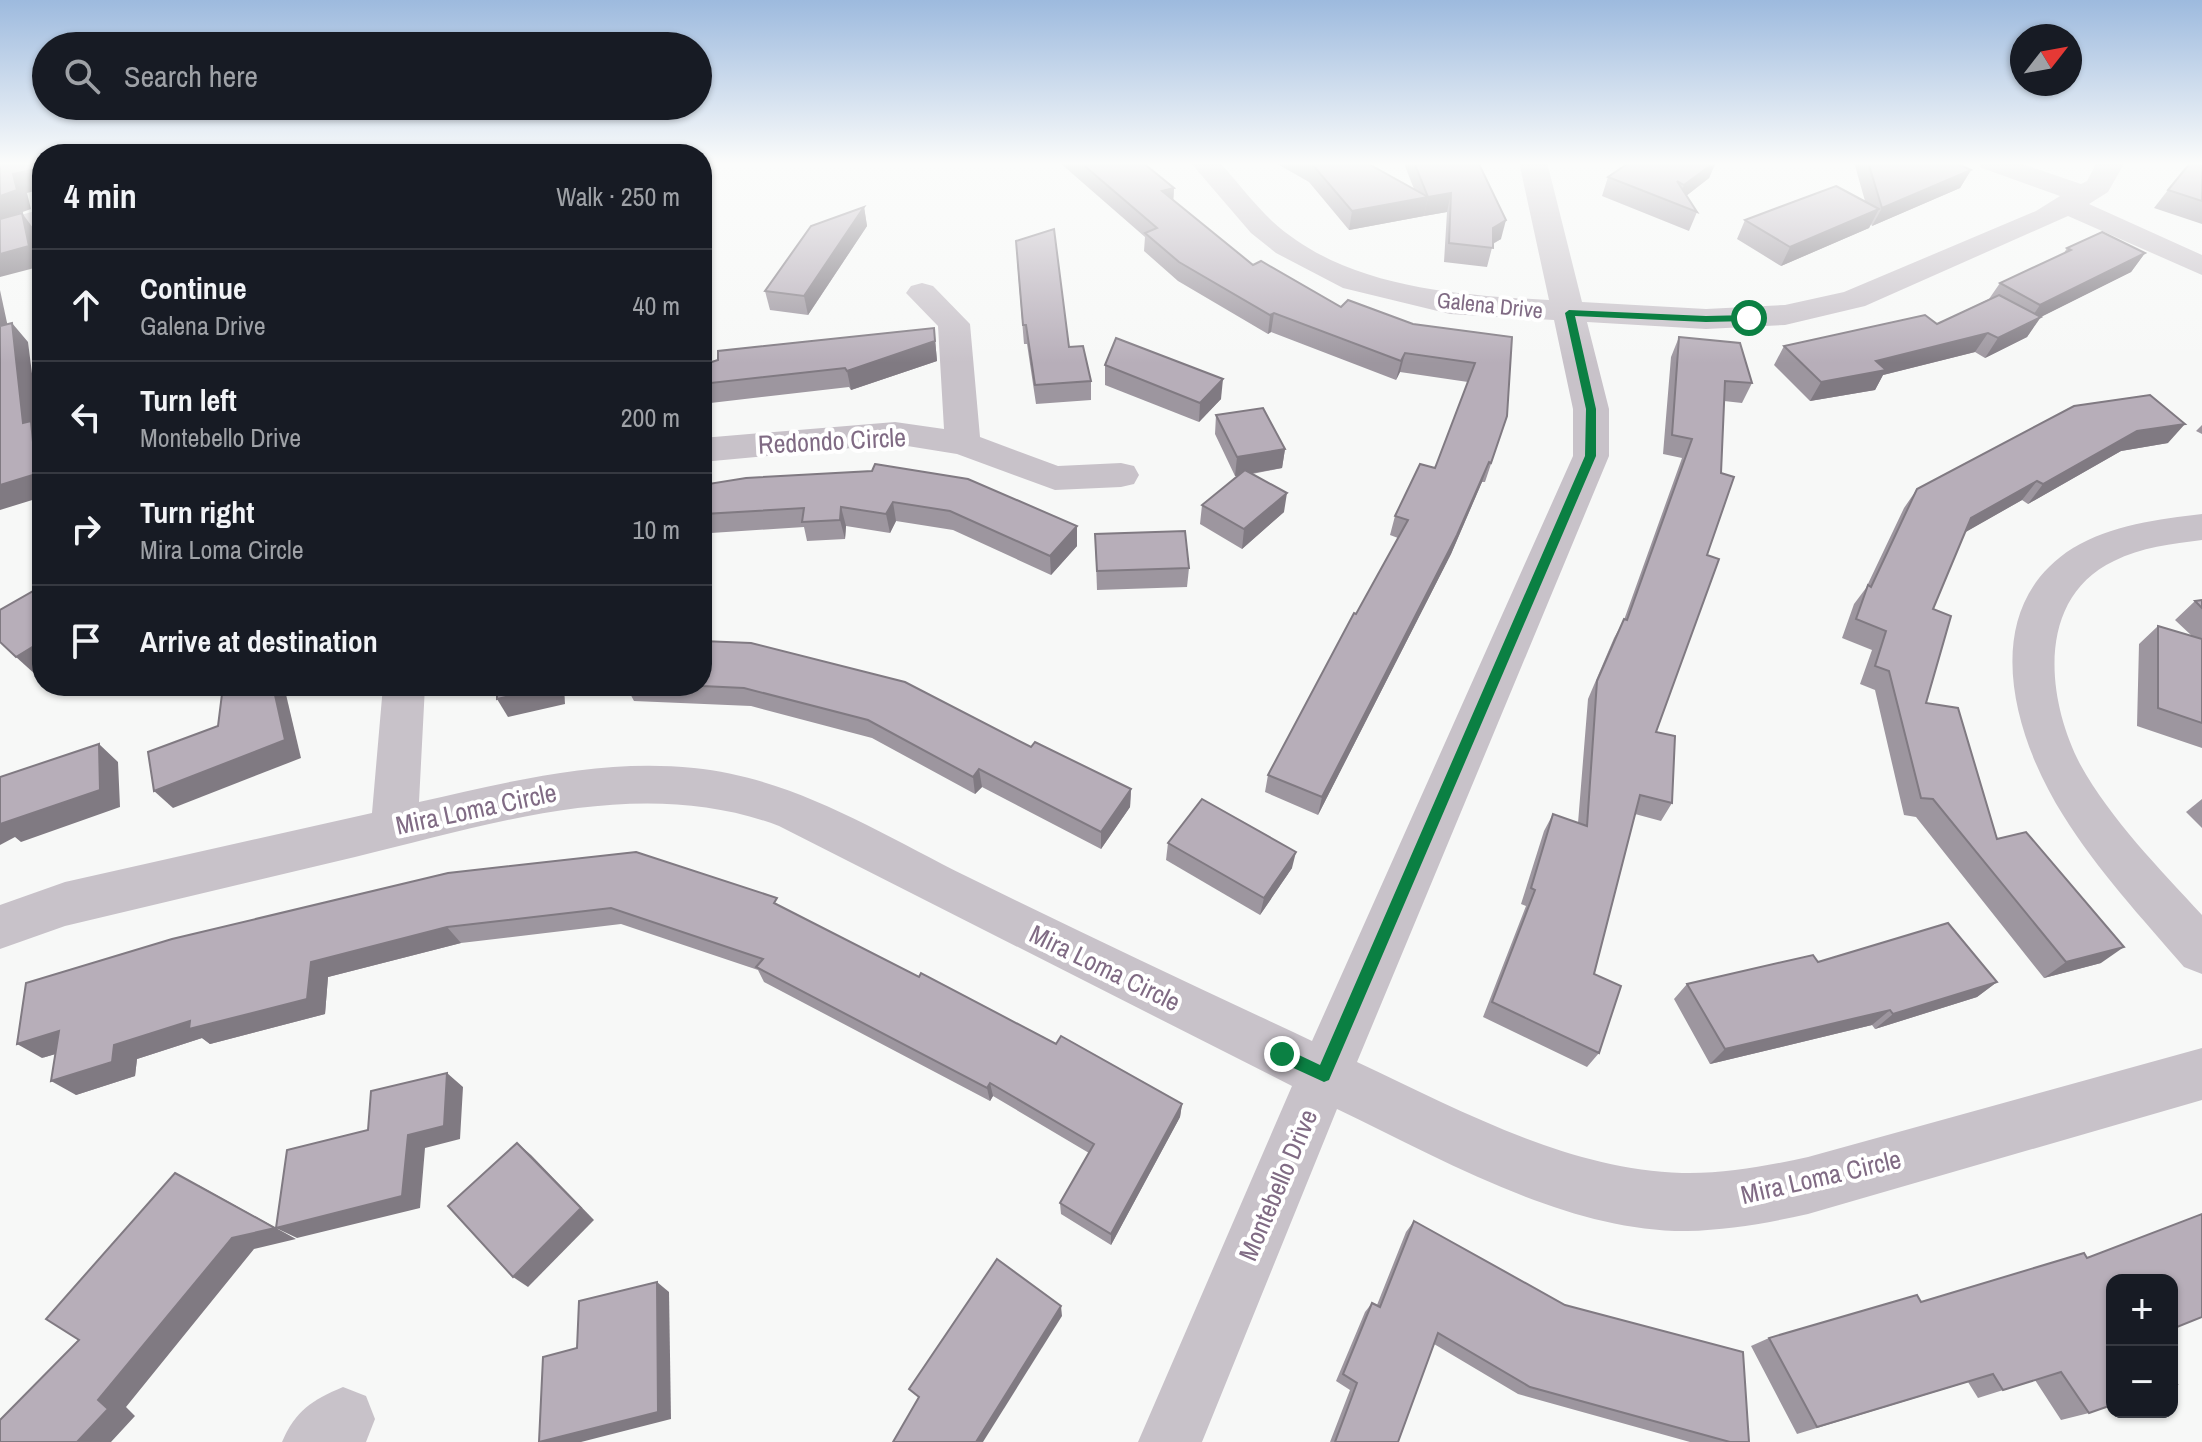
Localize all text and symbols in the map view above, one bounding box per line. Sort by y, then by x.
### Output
north arrow [2010,24,2082,96]
search box [32,32,712,120]
icon: search [60,54,104,98]
text: Search here [124,56,258,96]
text: 4 min [64,173,137,219]
text: Walk · 250 m [556,179,680,214]
text: Continue [140,268,247,308]
icon: ahead [64,283,108,327]
street label: Galena Drive [1436,285,1544,325]
text: 40 m [633,288,680,323]
route start [1731,300,1767,336]
text: Galena Drive [140,308,266,343]
text: Turn left [140,380,237,420]
icon: left [64,395,108,439]
text: 200 m [621,400,680,435]
street label: Redondo Circle [757,419,907,462]
text: Montebello Drive [140,420,301,455]
text: Turn right [140,492,254,532]
icon: right [64,507,108,551]
text: 10 m [633,512,680,547]
text: Mira Loma Circle [140,532,304,567]
icon: arrive [64,619,108,663]
text: Arrive at destination [140,621,378,661]
street label: Mira Loma Circle [392,774,559,843]
street label: Mira Loma Circle [1024,916,1186,1019]
route end [1264,1036,1300,1072]
street label: Montebello Drive [1230,1104,1325,1266]
street label: Mira Loma Circle [1737,1141,1904,1212]
map controls [2106,1274,2178,1418]
button: + [2106,1274,2178,1346]
button: − [2106,1346,2178,1418]

